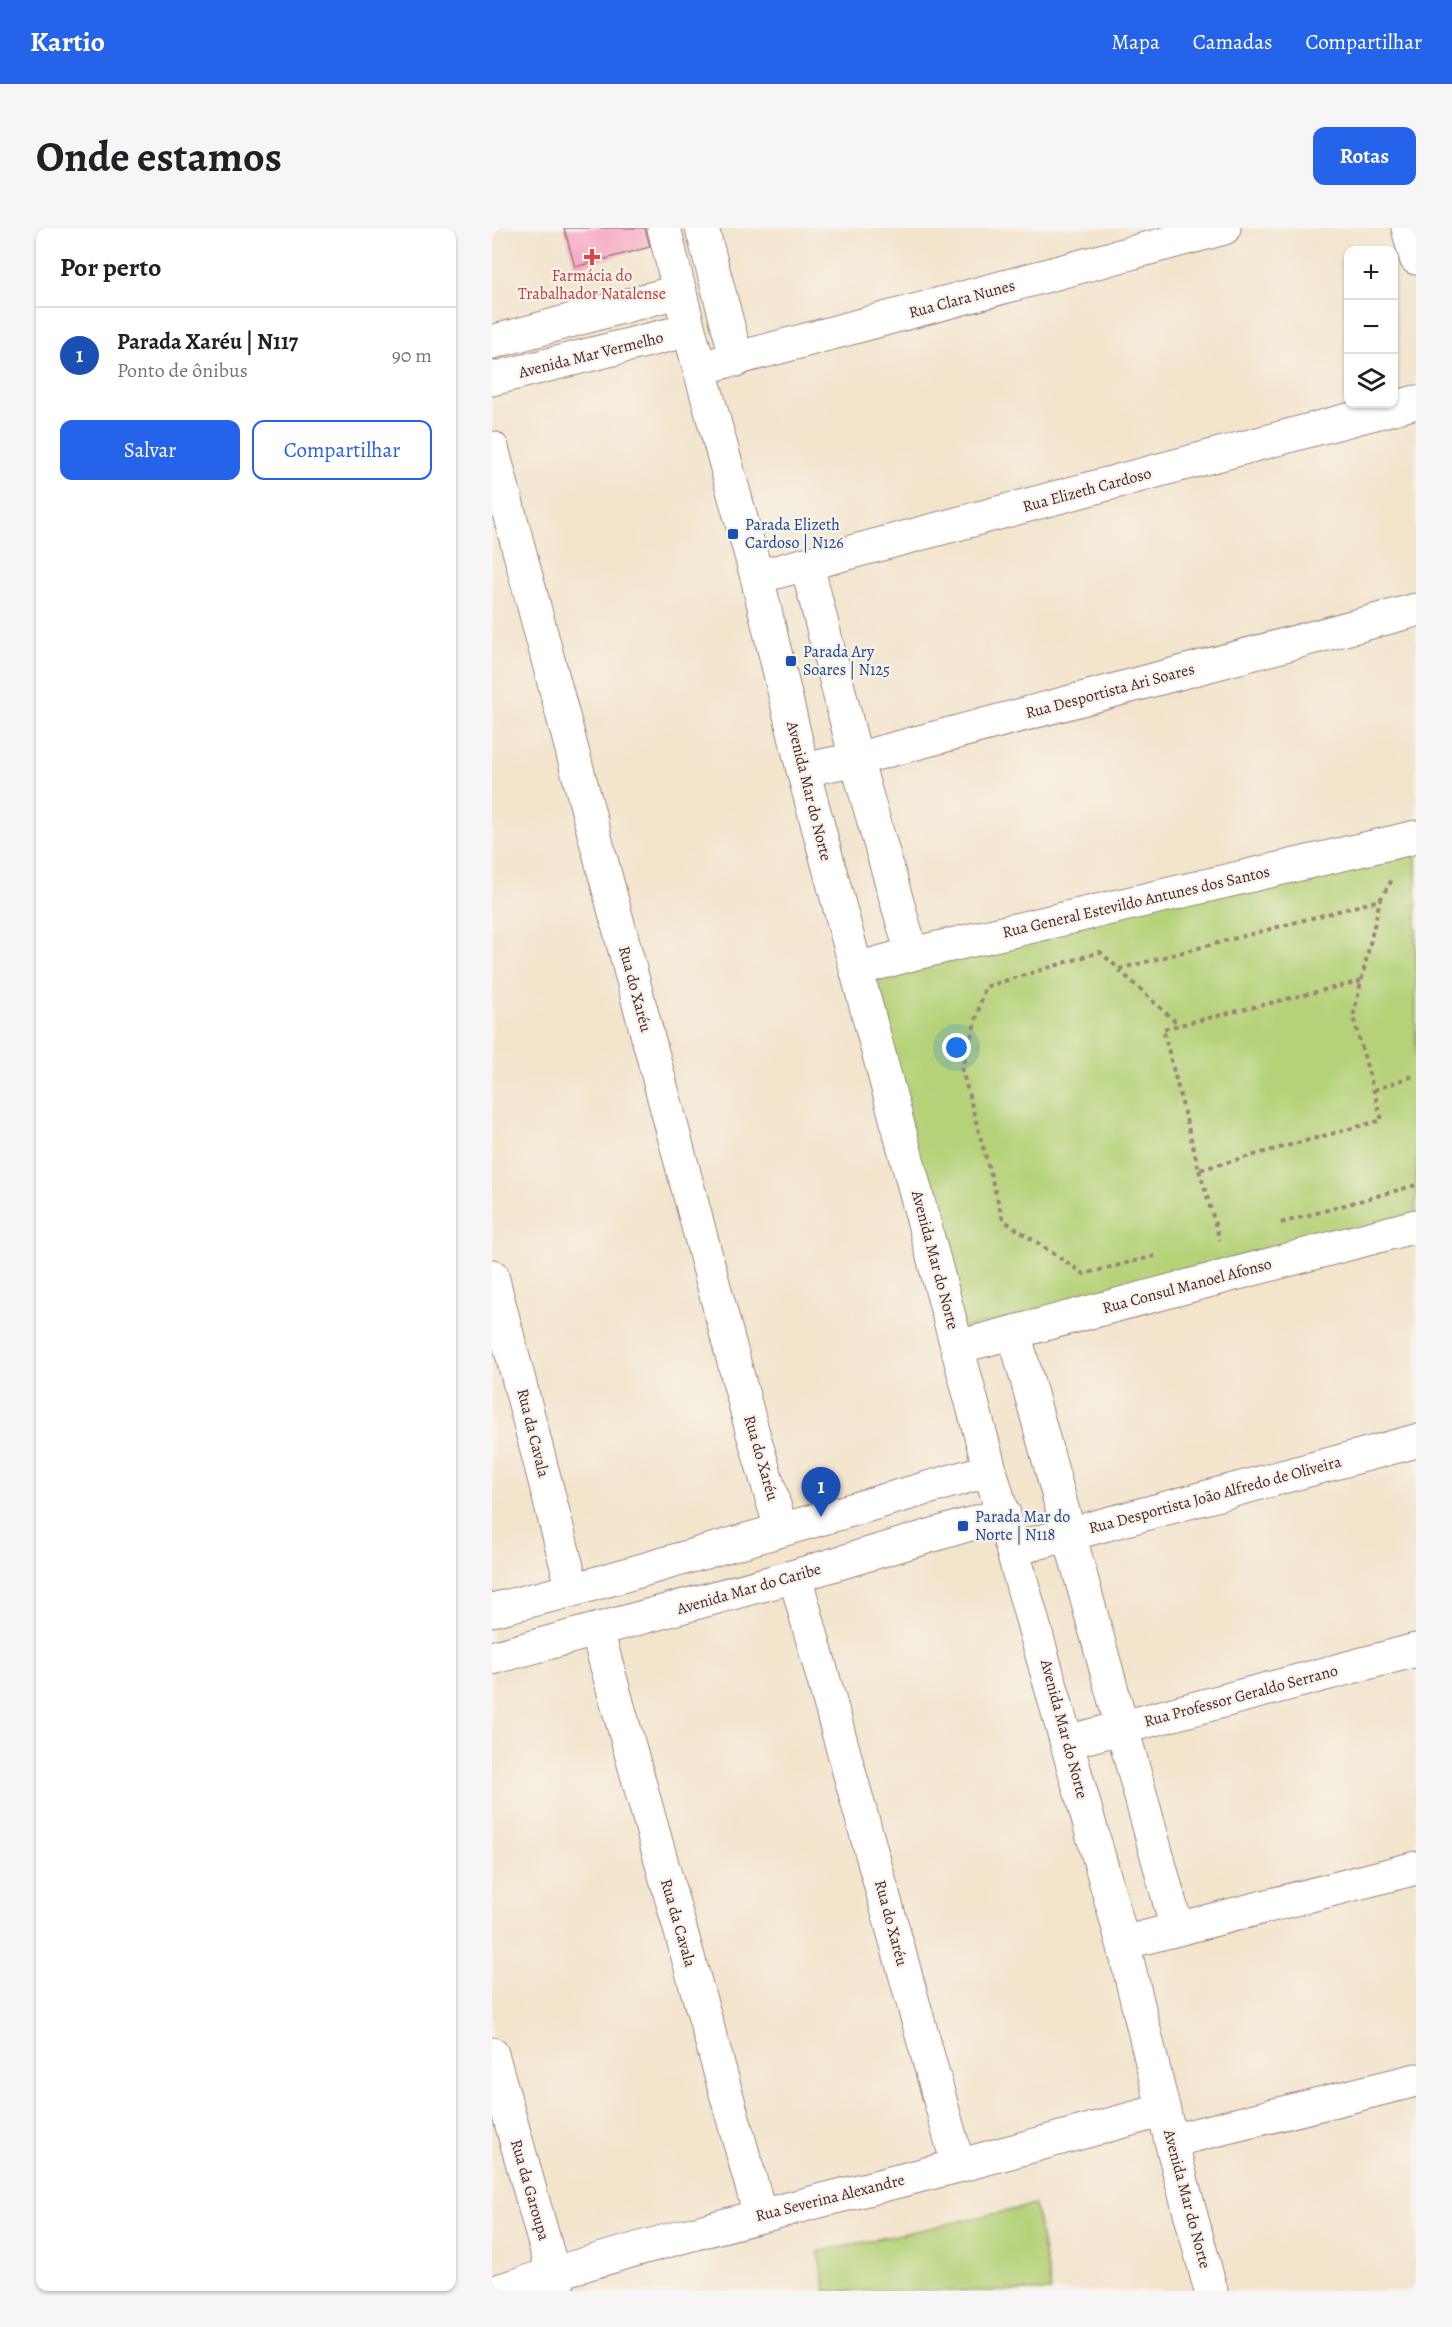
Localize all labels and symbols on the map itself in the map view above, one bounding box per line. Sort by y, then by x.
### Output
marker: Farmácia do Trabalhador Natalense [585,250,599,264]
place label: Farmácia do Trabalhador Natalense [518,265,666,305]
street label: Rua Clara Nunes [906,274,1018,324]
street label: Avenida Mar Vermelho [515,326,666,384]
street label: Rua Elizeth Cardoso [1020,462,1154,518]
place label: Parada Elizeth Cardoso | N126 [745,514,844,554]
marker: Parada Elizeth Cardoso | N126 [726,527,740,541]
place label: Parada Ary Soares | N125 [803,641,890,681]
marker: Parada Ary Soares | N125 [784,654,798,668]
street label: Rua Desportista Ari Soares [1023,658,1197,724]
street label: Avenida Mar do Norte [781,718,837,863]
street label: Rua General Estevildo Antunes dos Santos [1000,861,1272,943]
street label: Rua do Xaréu [613,944,657,1035]
your location [942,1033,971,1062]
street label: Avenida Mar do Norte [906,1187,964,1332]
street label: Rua Consul Manoel Afonso [1100,1253,1274,1319]
street label: Rua da Cavala [511,1386,555,1480]
street label: Rua do Xaréu [738,1413,784,1504]
street label: Rua Desportista João Alfredo de Oliveira [1086,1450,1344,1539]
pin: 1 [802,1468,840,1517]
place label: Parada Mar do Norte | N118 [975,1506,1070,1546]
marker: Parada Mar do Norte | N118 [956,1519,970,1533]
street label: Avenida Mar do Caribe [673,1558,824,1620]
street label: Avenida Mar do Norte [1035,1656,1093,1801]
street label: Rua Professor Geraldo Serrano [1142,1660,1340,1732]
street label: Rua da Cavala [655,1876,701,1970]
street label: Rua do Xaréu [869,1878,913,1969]
street label: Avenida Mar do Norte [1158,2126,1216,2271]
street label: Rua da Garoupa [505,2137,555,2244]
street label: Rua Severina Alexandre [753,2169,907,2227]

